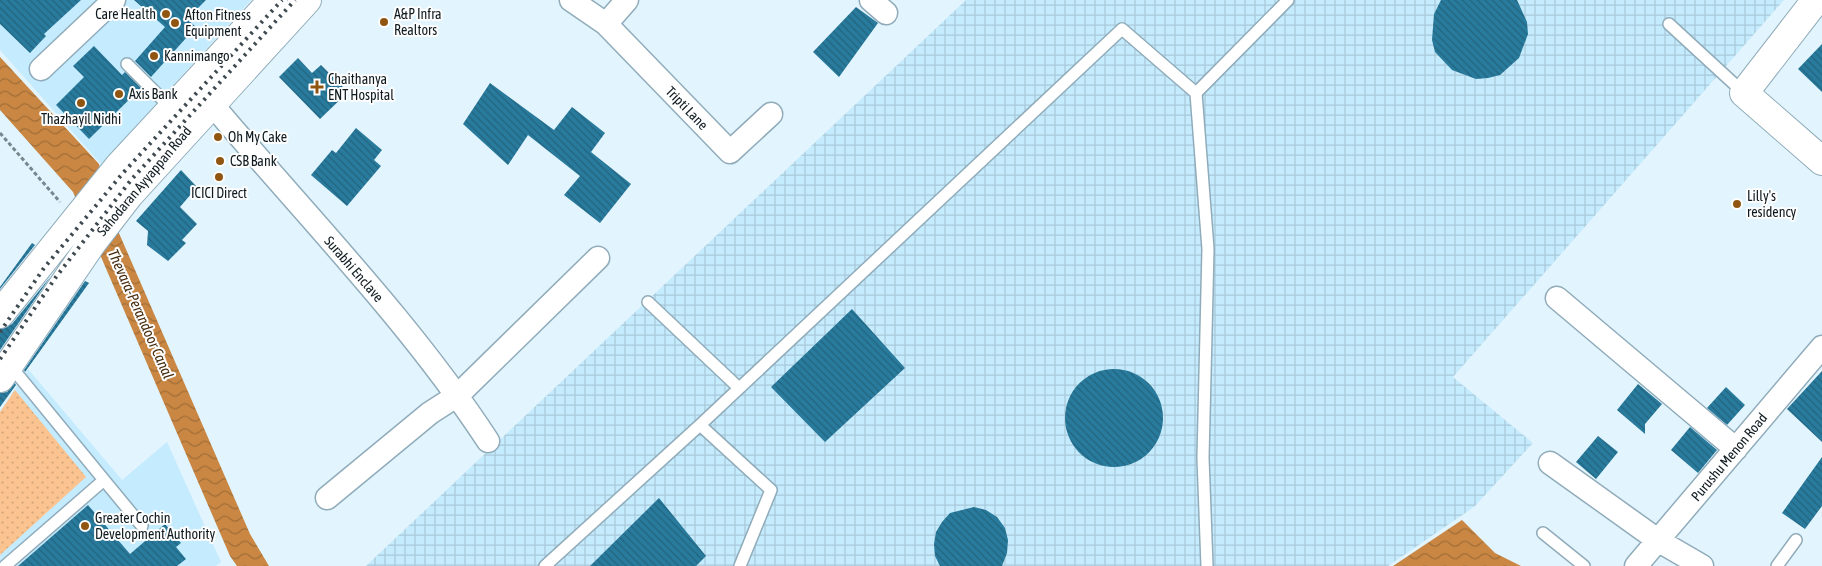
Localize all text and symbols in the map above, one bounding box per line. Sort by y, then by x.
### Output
place label: Care Health [95,6,156,22]
place label: A&P Infra Realtors [394,6,442,38]
place label: Afton Fitness Equipment [185,7,251,39]
marker: Care Health [160,8,172,20]
marker: A&P Infra Realtors [378,16,390,28]
marker: Afton Fitness Equipment [169,17,181,29]
place label: Kannimango [164,48,230,64]
marker: Kannimango [148,50,160,62]
place label: Chaithanya ENT Hospital [328,71,394,103]
marker: Chaithanya ENT Hospital [310,80,324,94]
street label: Tripti Lane [663,83,711,133]
place label: Axis Bank [129,86,178,102]
marker: Axis Bank [113,88,125,100]
marker: Thazhayil Nidhi [75,97,87,109]
place label: Thazhayil Nidhi [41,111,121,127]
street label: Sahodaran Ayyappan Road [94,123,194,239]
place label: Oh My Cake [228,129,287,145]
marker: Oh My Cake [212,131,224,143]
place label: CSB Bank [230,153,277,169]
marker: CSB Bank [214,155,226,167]
marker: ICICI Direct [213,171,225,183]
place label: ICICI Direct [191,185,247,201]
place label: Lilly's residency [1747,188,1797,220]
marker: Lilly's residency [1731,198,1743,210]
street label: Surabhi Enclave [321,233,387,305]
water label: Thevara-Perandoor Canal [105,247,177,381]
street label: Purushu Menon Road [1688,410,1770,504]
place label: Greater Cochin Development Authority [95,510,215,542]
marker: Greater Cochin Development Authority [79,520,91,532]

